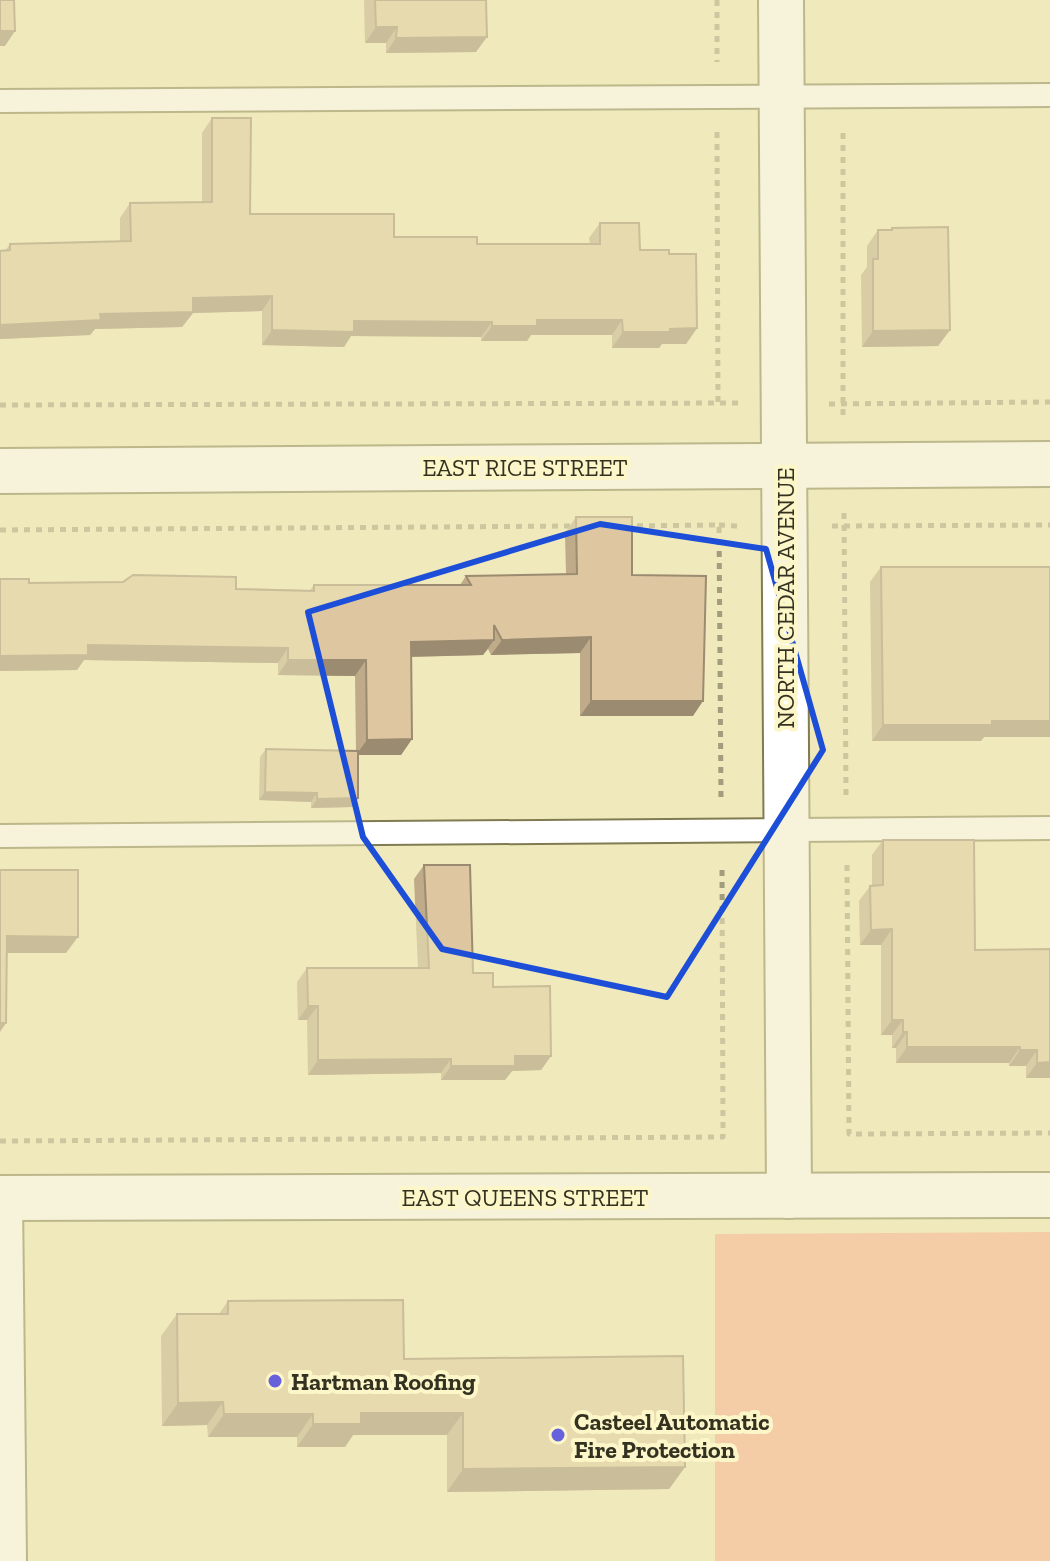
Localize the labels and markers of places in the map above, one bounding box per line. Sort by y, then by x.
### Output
place label: Hartman Roofing [291,1367,476,1396]
marker: Hartman Roofing [266,1372,284,1390]
place label: Casteel Automatic Fire Protection [574,1407,769,1464]
marker: Casteel Automatic Fire Protection [549,1426,567,1444]

